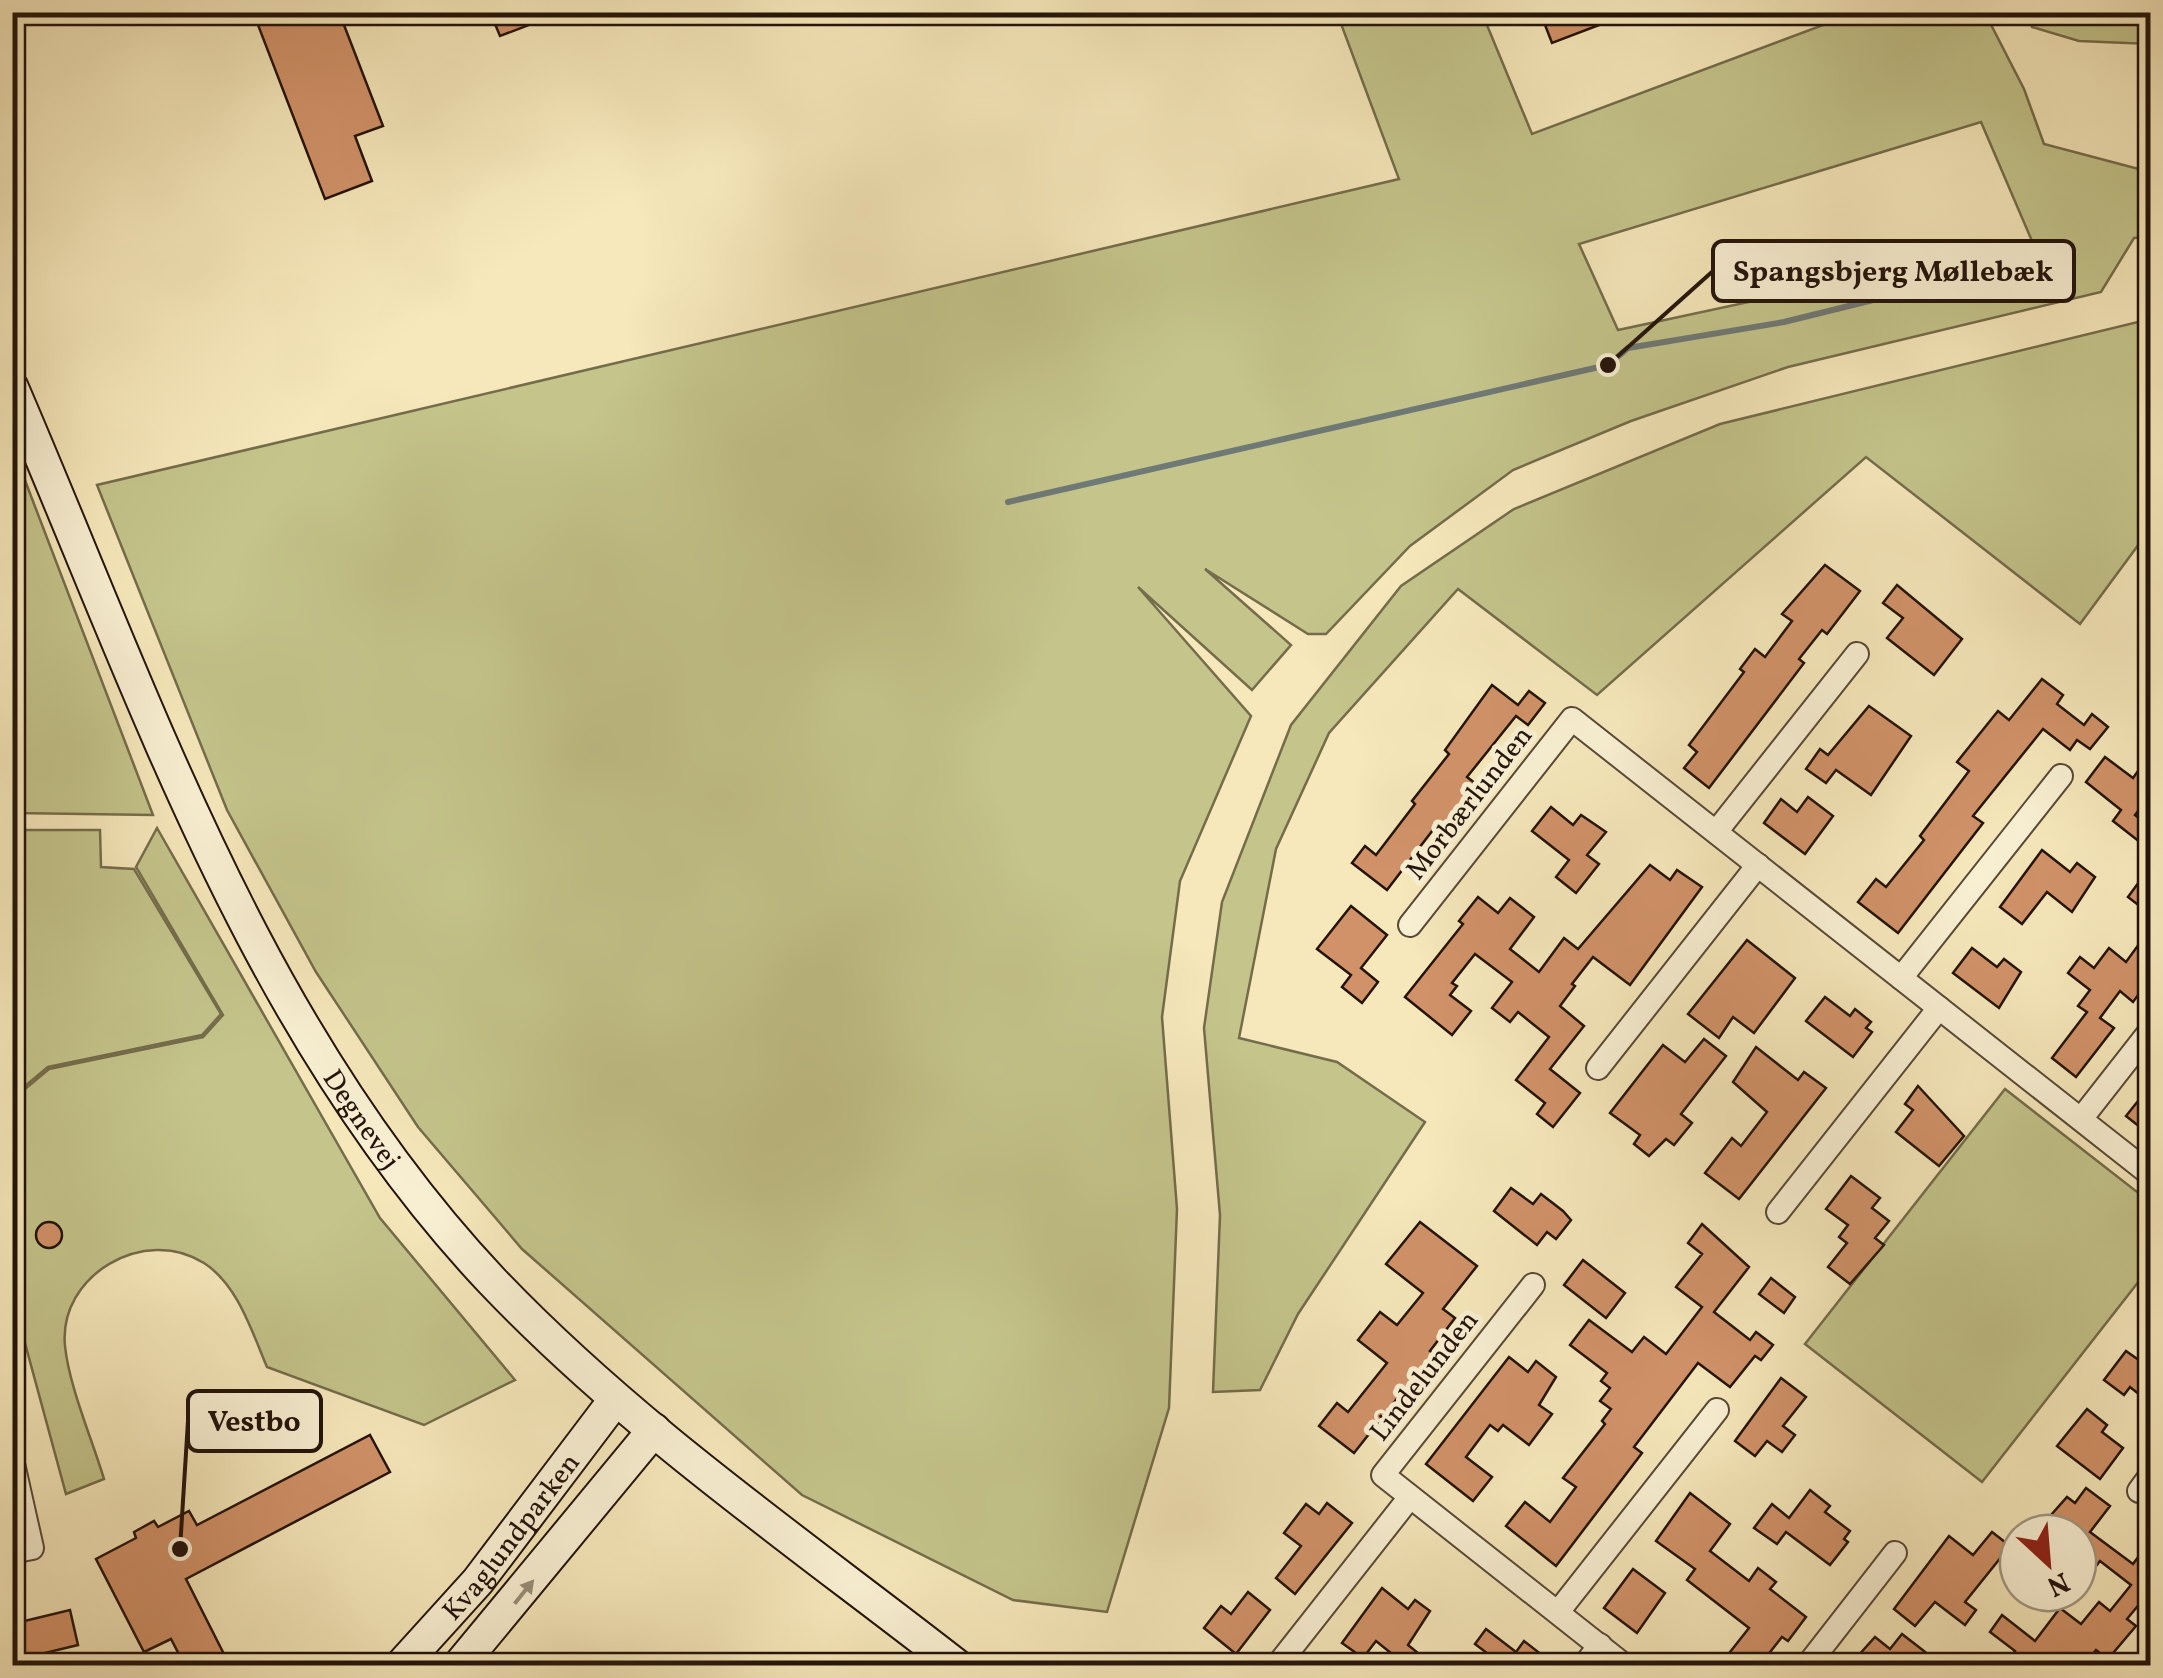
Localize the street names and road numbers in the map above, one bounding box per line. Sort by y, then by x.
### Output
street label: Morbærlunden [1398,718,1542,889]
street label: Degnevej [312,1062,409,1178]
street label: Lindelunden [1361,1303,1489,1450]
street label: Kvaglundparken [434,1446,590,1630]

